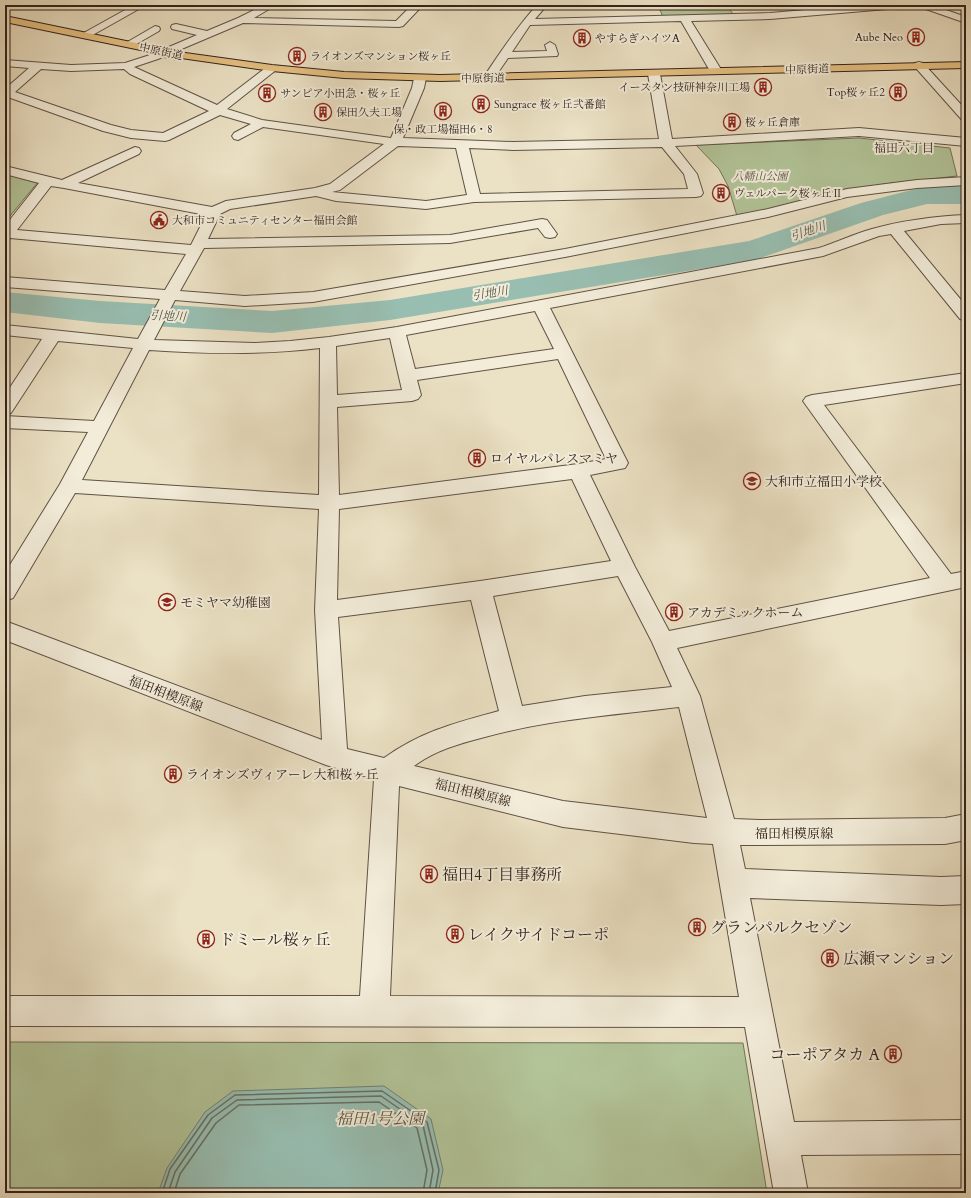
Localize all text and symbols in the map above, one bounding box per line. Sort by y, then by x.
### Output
building icon: Aube Neo [906,27,926,47]
building icon: やすらぎハイツA [572,28,592,48]
place label: Aube Neo [855,30,903,45]
place label: やすらぎハイツA [595,31,680,46]
street label: 中原街道 [138,40,184,63]
building icon: ライオンズマンション桜ヶ丘 [287,46,307,66]
place label: ライオンズマンション桜ヶ丘 [310,49,451,64]
street label: 中原街道 [785,61,829,78]
street label: 中原街道 [461,71,505,86]
building icon: イースタン技研神奈川工場 [753,77,773,97]
place label: イースタン技研神奈川工場 [619,80,750,95]
building icon: Top桜ヶ丘2 [888,82,908,102]
building icon: サンピア小田急・桜ヶ丘 [257,83,277,103]
place label: Top桜ヶ丘2 [826,85,885,100]
place label: サンピア小田急・桜ヶ丘 [280,86,400,101]
building icon: Sungrace 桜ヶ丘弐番館 [471,94,491,114]
place label: Sungrace 桜ヶ丘弐番館 [494,97,606,112]
building icon: 保・政工場福田6・8 [433,101,453,121]
building icon: 保田久夫工場 [313,102,333,122]
place label: 保田久夫工場 [336,105,402,120]
building icon: 桜ヶ丘倉庫 [722,112,742,132]
place label: 桜ヶ丘倉庫 [745,115,800,130]
place label: 保・政工場福田6・8 [393,122,493,137]
district label: 福田六丁目 [874,140,934,156]
park label: 八幡山公園 [733,169,789,184]
building icon: ヴェルパーク桜ヶ丘Ⅱ [711,183,731,203]
place label: ヴェルパーク桜ヶ丘Ⅱ [734,186,843,201]
public building icon: 大和市コミュニティセンター福田会館 [149,210,169,230]
place label: 大和市コミュニティセンター福田会館 [172,213,357,228]
water label: 引地川 [788,217,830,244]
water label: 引地川 [471,282,511,304]
water label: 引地川 [150,307,188,325]
building icon: ロイヤルパレスマミヤ [467,448,487,468]
place label: ロイヤルパレスマミヤ [490,450,618,468]
school or university icon: 大和市立福田小学校 [742,471,762,491]
place label: 大和市立福田小学校 [765,473,882,491]
school or university icon: モミヤマ幼稚園 [157,592,177,612]
place label: モミヤマ幼稚園 [180,594,271,612]
building icon: アカデミックホーム [664,602,684,622]
place label: アカデミックホーム [687,604,804,622]
street label: 福田相模原線 [126,672,205,716]
building icon: ライオンズヴィアーレ大和桜ヶ丘 [163,764,183,784]
place label: ライオンズヴィアーレ大和桜ヶ丘 [186,766,378,784]
street label: 福田相模原線 [433,775,513,811]
street label: 福田相模原線 [755,825,833,843]
building icon: 福田4丁目事務所 [419,864,439,884]
place label: 福田4丁目事務所 [442,864,562,886]
building icon: グランパルクセゾン [687,917,707,937]
place label: グランパルクセゾン [710,917,853,939]
building icon: レイクサイドコーポ [445,924,465,944]
place label: レイクサイドコーポ [468,924,609,946]
building icon: ドミール桜ヶ丘 [196,929,216,949]
place label: ドミール桜ヶ丘 [219,929,331,951]
building icon: 広瀬マンション [820,948,840,968]
place label: 広瀬マンション [843,948,954,970]
place label: コーポアタカ A [769,1044,881,1066]
building icon: コーポアタカ A [883,1044,903,1064]
park label: 福田1号公園 [336,1108,427,1130]

